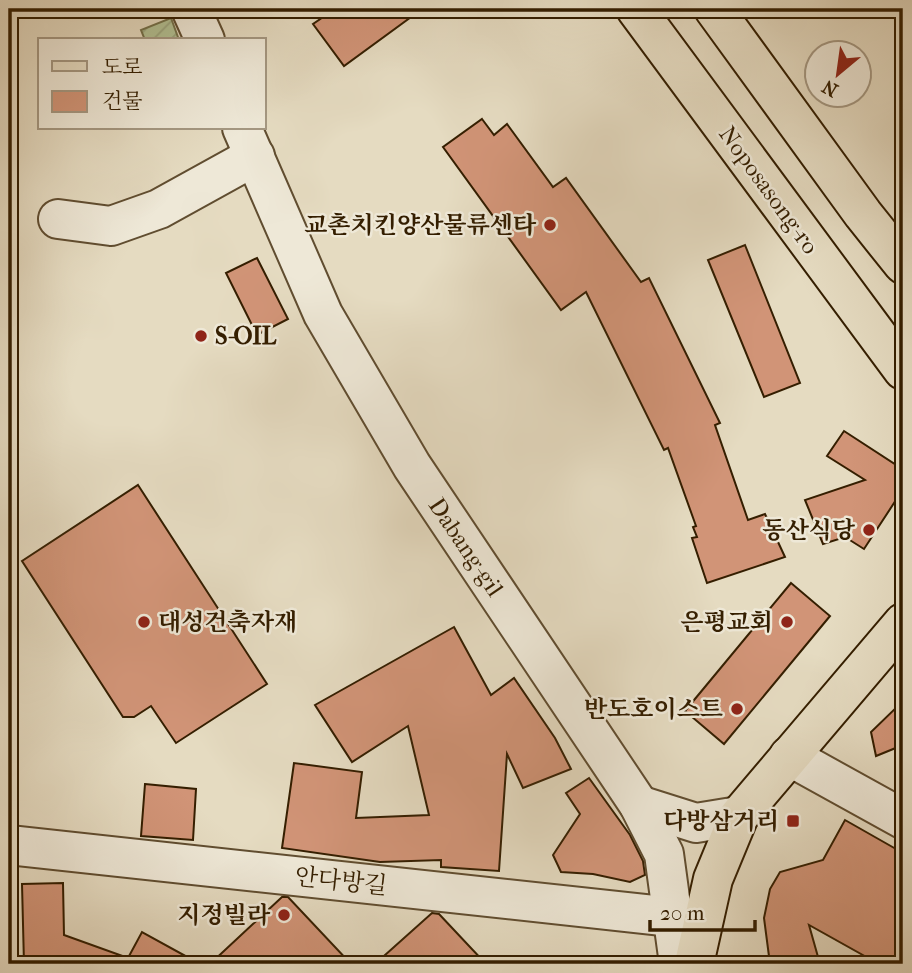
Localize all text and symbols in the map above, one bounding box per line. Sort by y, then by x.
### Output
legend [38,38,266,130]
north arrow [804,38,874,108]
text: 도로 [102,55,143,79]
text: N [818,75,842,101]
text: 건물 [102,89,143,113]
street label: Noposasong-ro [713,121,825,259]
place label: 교촌치킨양산물류센타 [304,211,537,239]
marker: 교촌치킨양산물류센타 [542,217,558,233]
place label: S-OIL [215,322,277,350]
marker: S-OIL [193,328,209,344]
street label: Dabang-gil [423,492,509,602]
place label: 동산식당 [762,516,856,544]
marker: 동산식당 [861,522,877,538]
place label: 대성건축자재 [158,608,297,636]
place label: 은평교회 [680,608,773,636]
marker: 대성건축자재 [136,614,152,630]
marker: 은평교회 [779,614,795,630]
place label: 반도호이스트 [584,695,723,723]
marker: 반도호이스트 [729,701,745,717]
place label: 다방삼거리 [663,807,779,835]
marker: 다방삼거리 [785,813,801,829]
street label: 안다방길 [293,862,389,900]
scale bar [650,889,754,933]
place label: 지정빌라 [177,901,271,929]
text: 20 m [660,901,705,925]
marker: 지정빌라 [276,907,292,923]

